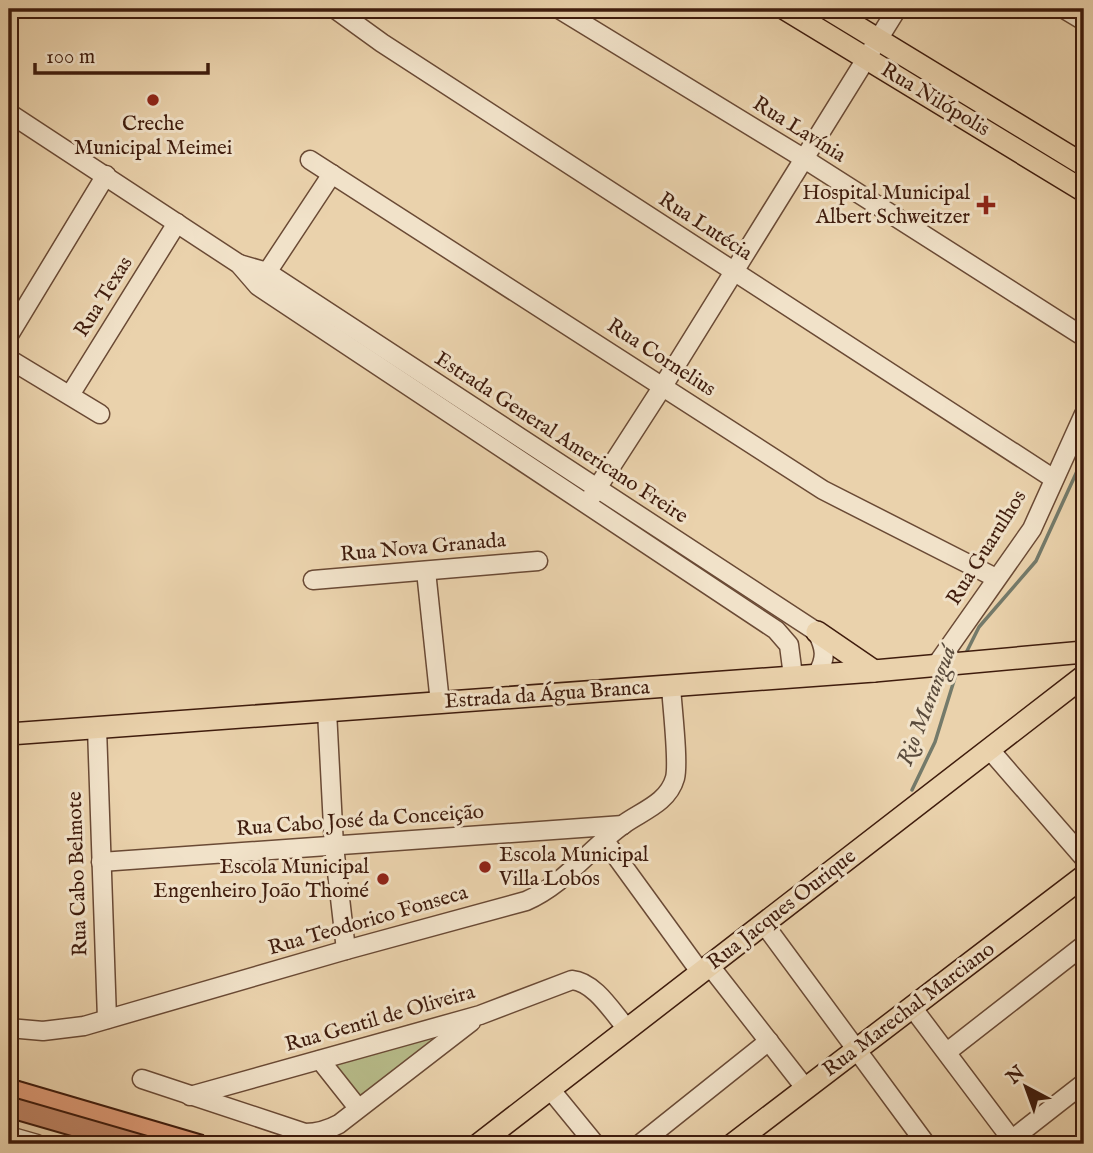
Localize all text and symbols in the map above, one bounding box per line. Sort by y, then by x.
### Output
scale bar [35,32,208,76]
text: 100 m [46,44,95,71]
street label: Rua Nilópolis [876,57,994,143]
street label: Rua Lavínia [747,91,851,170]
marker: Creche Municipal Meimei [145,92,161,108]
place label: Creche Municipal Meimei [74,111,232,162]
place label: Hospital Municipal Albert Schweitzer [802,180,970,231]
street label: Rua Lutécia [653,187,758,268]
marker: Hospital Municipal Albert Schweitzer [976,195,996,215]
street label: Rua Texas [69,252,139,342]
street label: Rua Cornelius [601,313,721,403]
street label: Estrada General Americano Freire [429,346,693,530]
street label: Rua Guarulhos [941,485,1033,611]
street label: Rua Nova Granada [339,527,508,569]
water label: Rio Maranguá [891,639,965,771]
street label: Estrada da Água Branca [443,673,651,716]
street label: Rua Cabo Belmote [62,791,94,957]
street label: Rua Cabo José da Conceição [235,799,485,843]
place label: Escola Municipal Villa Lobos [498,842,649,893]
street label: Rua Jacques Ourique [702,843,862,977]
place label: Escola Municipal Engenheiro João Thomé [153,854,369,905]
marker: Escola Municipal Villa Lobos [477,859,493,875]
marker: Escola Municipal Engenheiro João Thomé [375,871,391,887]
street label: Rua Teodorico Fonseca [265,879,472,962]
street label: Rua Marechal Marciano [817,936,1001,1084]
street label: Rua Gentil de Oliveira [282,979,479,1059]
north arrow [992,1052,1062,1122]
text: N [1001,1061,1031,1091]

